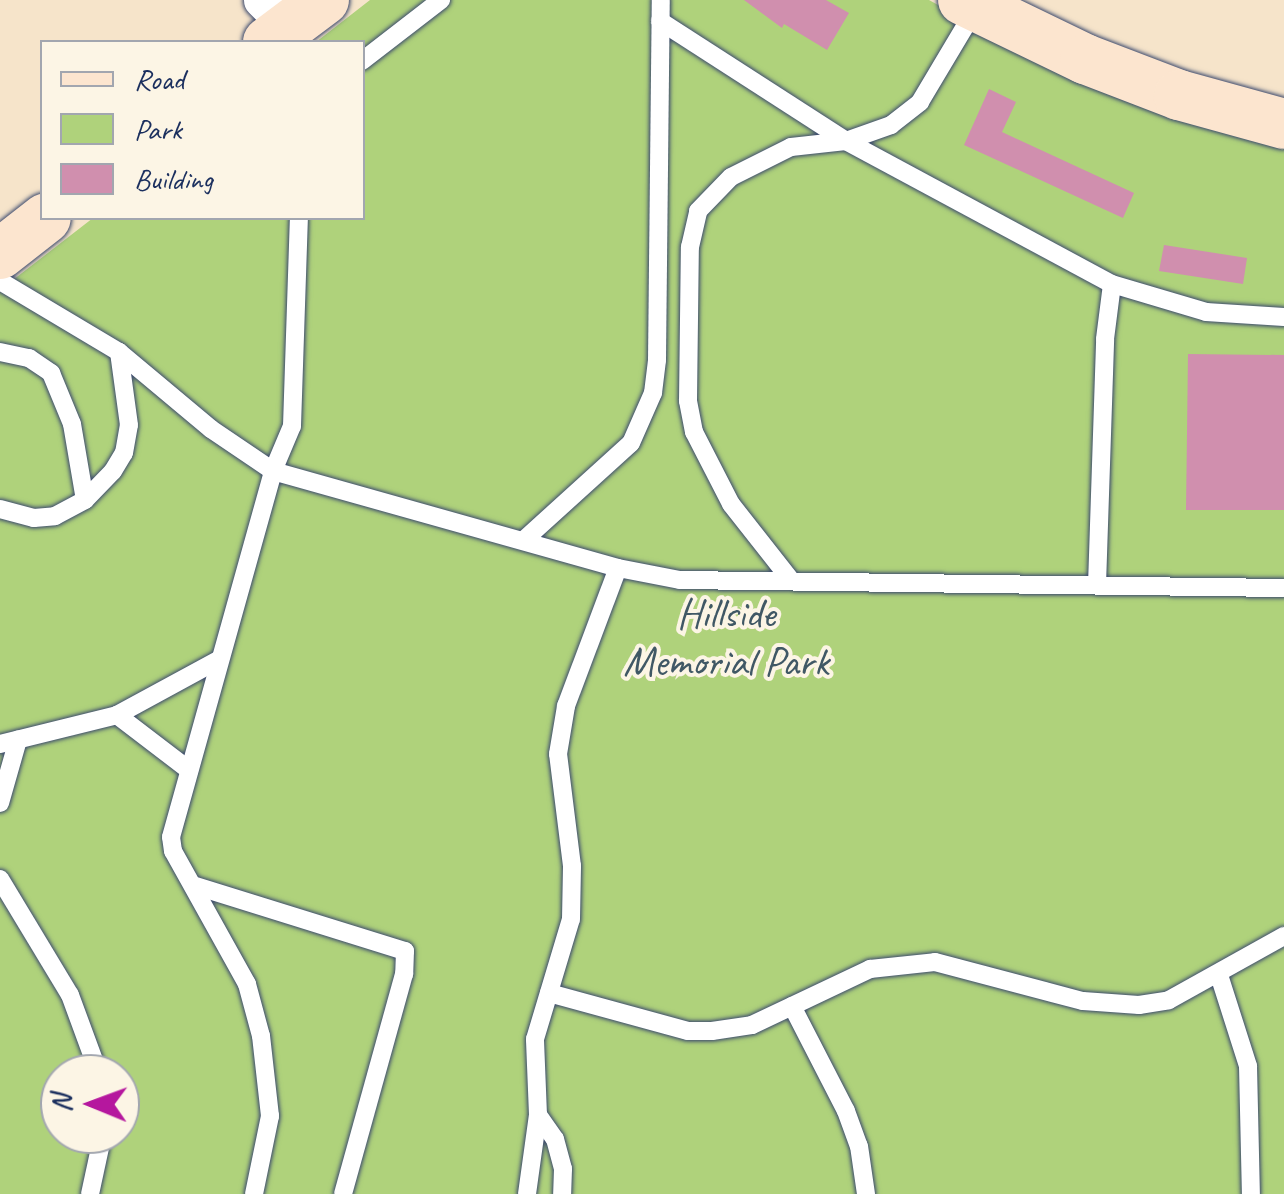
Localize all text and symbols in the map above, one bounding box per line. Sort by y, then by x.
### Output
legend [40,40,365,220]
text: Road [134,60,184,98]
text: Park [134,110,182,148]
text: Building [134,160,213,198]
park label: Hillside Memorial Park [622,589,830,688]
north arrow [40,1054,140,1154]
text: N [44,1095,79,1112]

